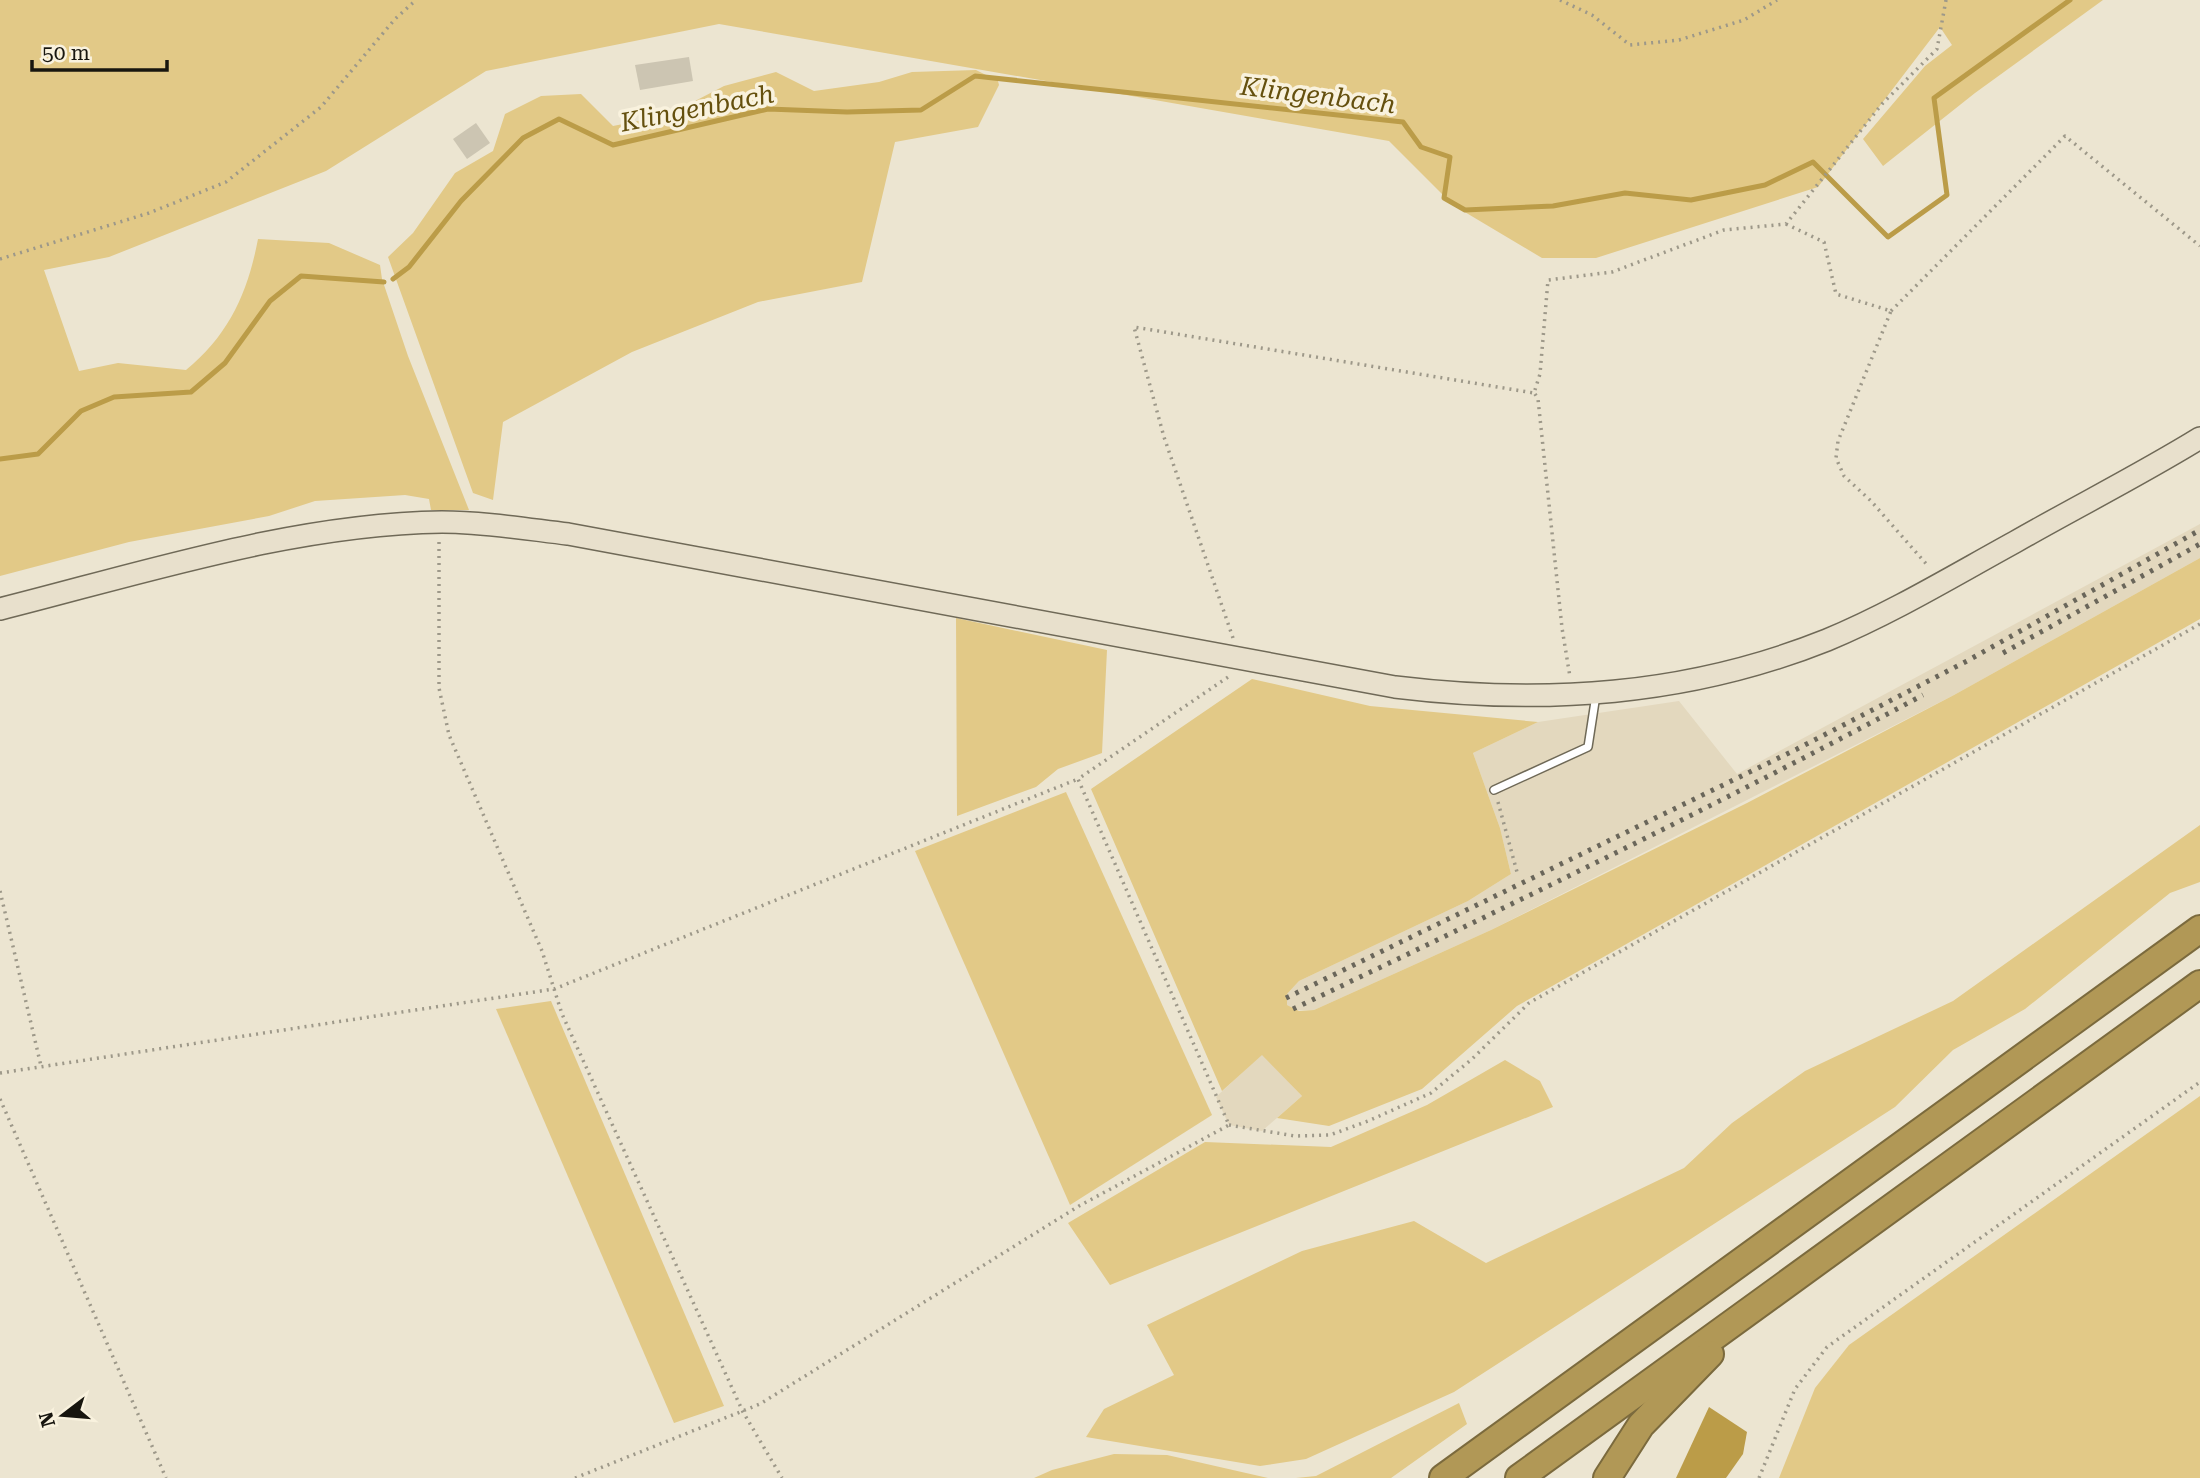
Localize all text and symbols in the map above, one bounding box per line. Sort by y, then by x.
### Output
scale bar [32,28,166,72]
text: 50 m [42,41,90,65]
water label: Klingenbach [1238,70,1397,119]
water label: Klingenbach [617,78,776,138]
north arrow [28,1380,98,1450]
text: N [34,1409,60,1430]

